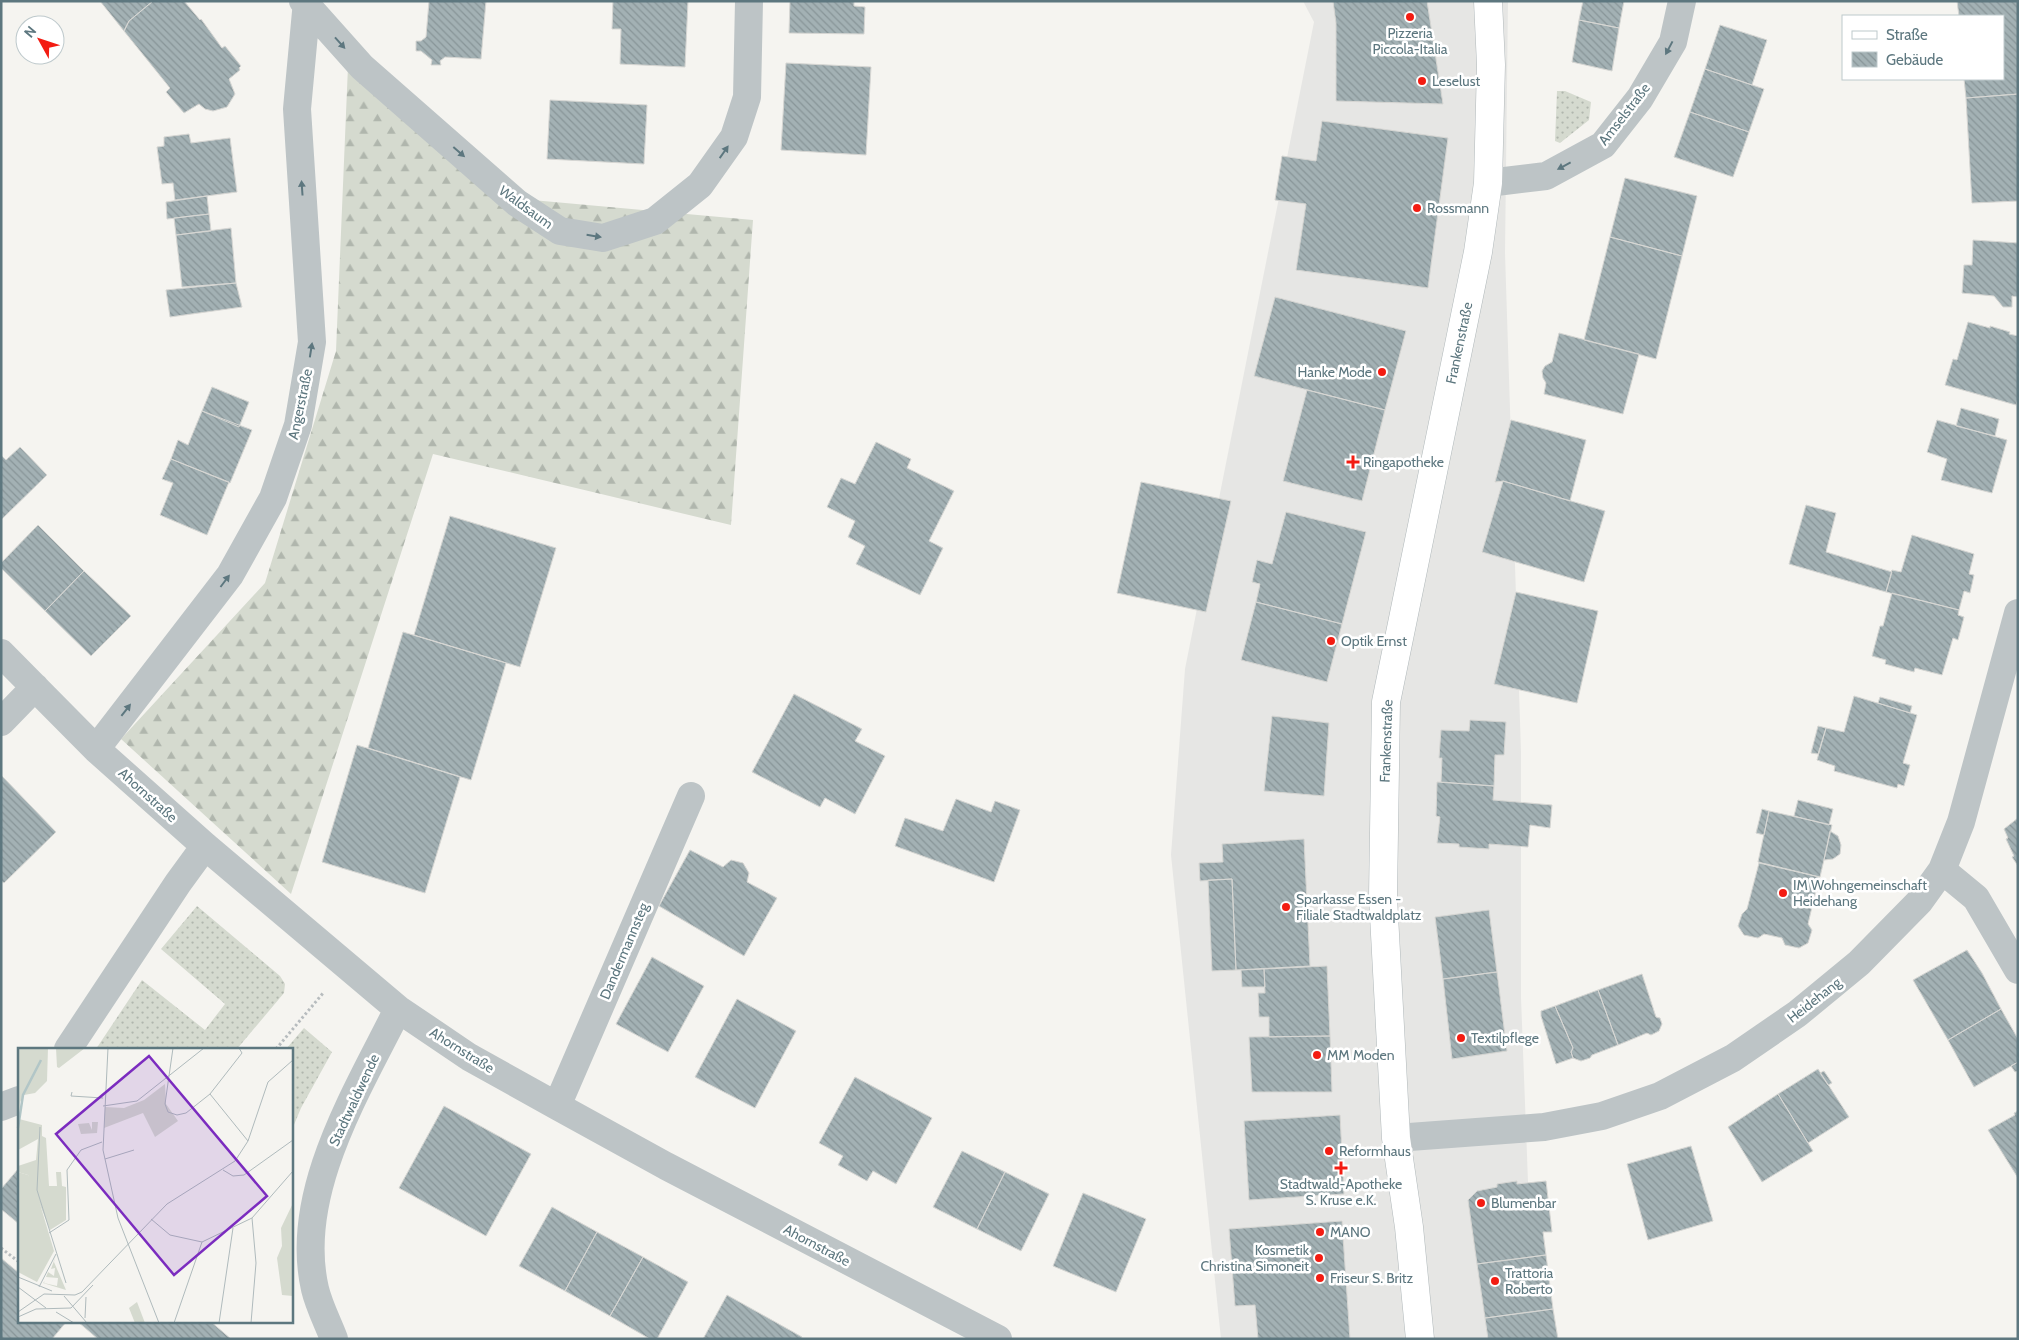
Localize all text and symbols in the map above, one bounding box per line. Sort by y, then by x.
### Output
marker: Pizzeria Piccola-Italia [1404,11,1416,23]
north arrow [15,15,65,65]
legend [1842,15,2004,80]
text: N [20,22,40,41]
place label: Pizzeria Piccola-Italia [1373,24,1448,58]
text: Straße [1886,26,1928,44]
one-way arrow [334,36,346,48]
one-way arrow [1665,41,1674,55]
text: Gebäude [1886,51,1943,69]
place label: Leselust [1432,72,1480,90]
marker: Leselust [1416,75,1428,87]
street label: Amselstraße [1594,79,1654,149]
one-way arrow [719,145,729,159]
one-way arrow [453,147,466,158]
one-way arrow [1556,162,1571,170]
one-way arrow [297,179,305,195]
street label: Waldsaum [495,181,557,233]
place label: Rossmann [1427,199,1489,217]
marker: Rossmann [1411,202,1423,214]
one-way arrow [586,233,602,241]
street label: Frankenstraße [1442,300,1476,386]
one-way arrow [307,341,315,357]
place label: Hanke Mode [1298,363,1372,381]
marker: Hanke Mode [1376,366,1388,378]
street label: Angerstraße [284,367,316,441]
place label: Ringapotheke [1363,453,1444,471]
marker: Ringapotheke [1347,456,1359,468]
one-way arrow [219,575,230,588]
place label: Optik Ernst [1341,632,1407,650]
marker: Optik Ernst [1325,635,1337,647]
street label: Frankenstraße [1376,699,1396,783]
one-way arrow [120,704,131,717]
street label: Ahornstraße [115,764,181,826]
place label: IM Wohngemeinschaft Heidehang [1793,876,1927,910]
marker: IM Wohngemeinschaft Heidehang [1777,887,1789,899]
place label: Sparkasse Essen - Filiale Stadtwaldplatz [1296,890,1422,924]
street label: Dandermannsteg [596,899,653,1002]
marker: Sparkasse Essen - Filiale Stadtwaldplatz [1280,901,1292,913]
street label: Heidehang [1783,973,1846,1027]
street label: Ahornstraße [426,1023,498,1077]
place label: Textilpflege [1471,1029,1539,1047]
marker: Textilpflege [1455,1032,1467,1044]
place label: MM Moden [1327,1046,1395,1064]
inset map [18,1048,292,1322]
marker: MM Moden [1311,1049,1323,1061]
street label: Stadtwaldwende [325,1051,383,1149]
place label: Reformhaus [1339,1142,1411,1160]
marker: Reformhaus [1323,1145,1335,1157]
marker: Stadtwald-Apotheke S. Kruse e.K. [1335,1162,1347,1174]
place label: Stadtwald-Apotheke S. Kruse e.K. [1280,1175,1402,1209]
place label: Blumenbar [1491,1194,1557,1212]
marker: Blumenbar [1475,1197,1487,1209]
street label: Ahornstraße [781,1220,853,1270]
place label: MANO [1330,1223,1371,1241]
marker: MANO [1314,1226,1326,1238]
place label: Kosmetik Christina Simoneit [1201,1241,1310,1275]
marker: Kosmetik Christina Simoneit [1313,1252,1325,1264]
place label: Trattoria Roberto [1505,1264,1554,1298]
place label: Friseur S. Britz [1330,1269,1414,1287]
marker: Friseur S. Britz [1314,1272,1326,1284]
marker: Trattoria Roberto [1489,1275,1501,1287]

